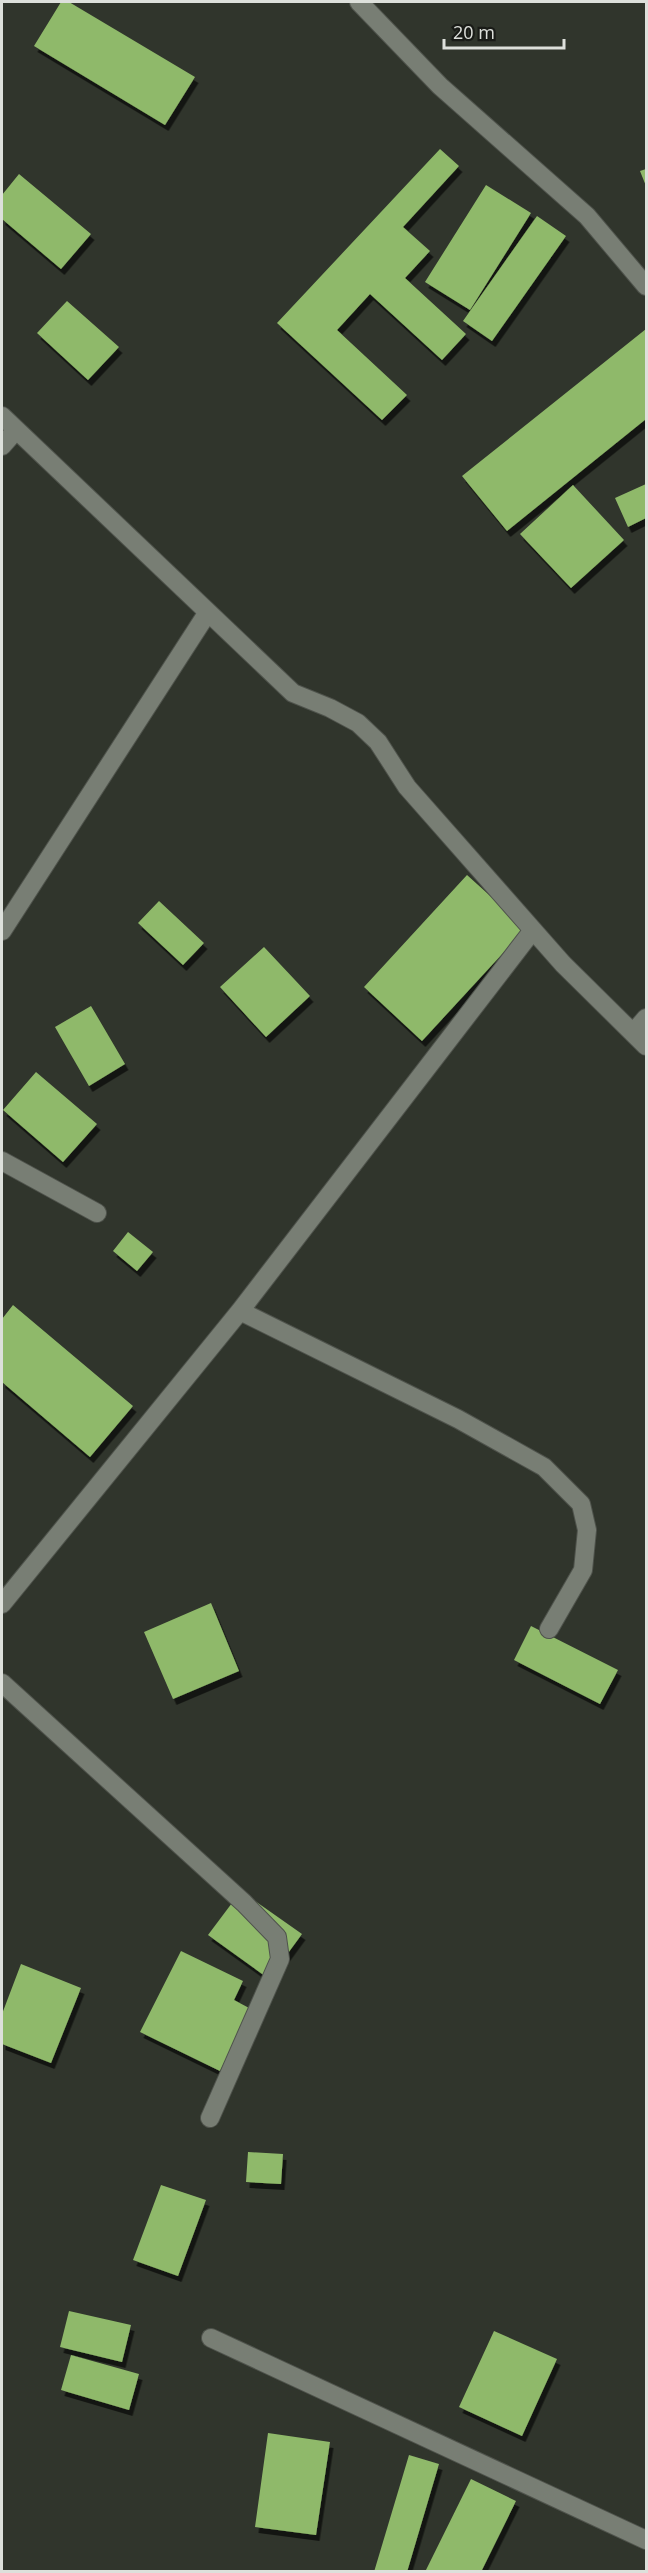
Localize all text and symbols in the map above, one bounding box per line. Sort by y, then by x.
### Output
scale bar [444,12,564,50]
text: 20 m [453,20,495,44]

